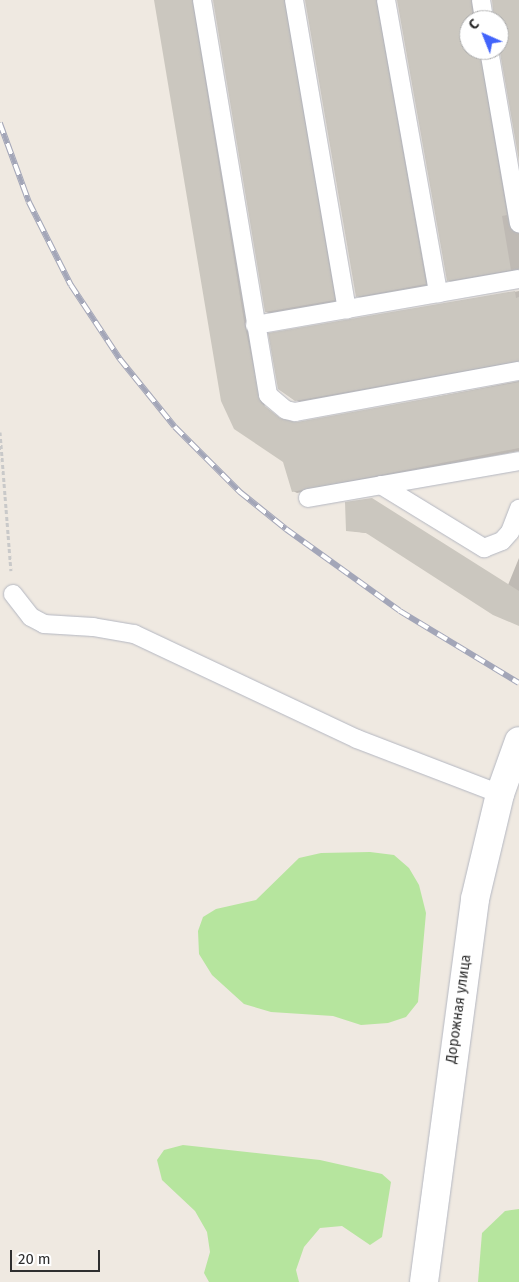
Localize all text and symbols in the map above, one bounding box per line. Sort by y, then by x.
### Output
north arrow [459,10,509,60]
text: С [465,16,483,33]
street label: Дорожная улица [443,954,475,1064]
scale bar [12,1240,102,1272]
text: 20 m [18,1250,51,1268]

